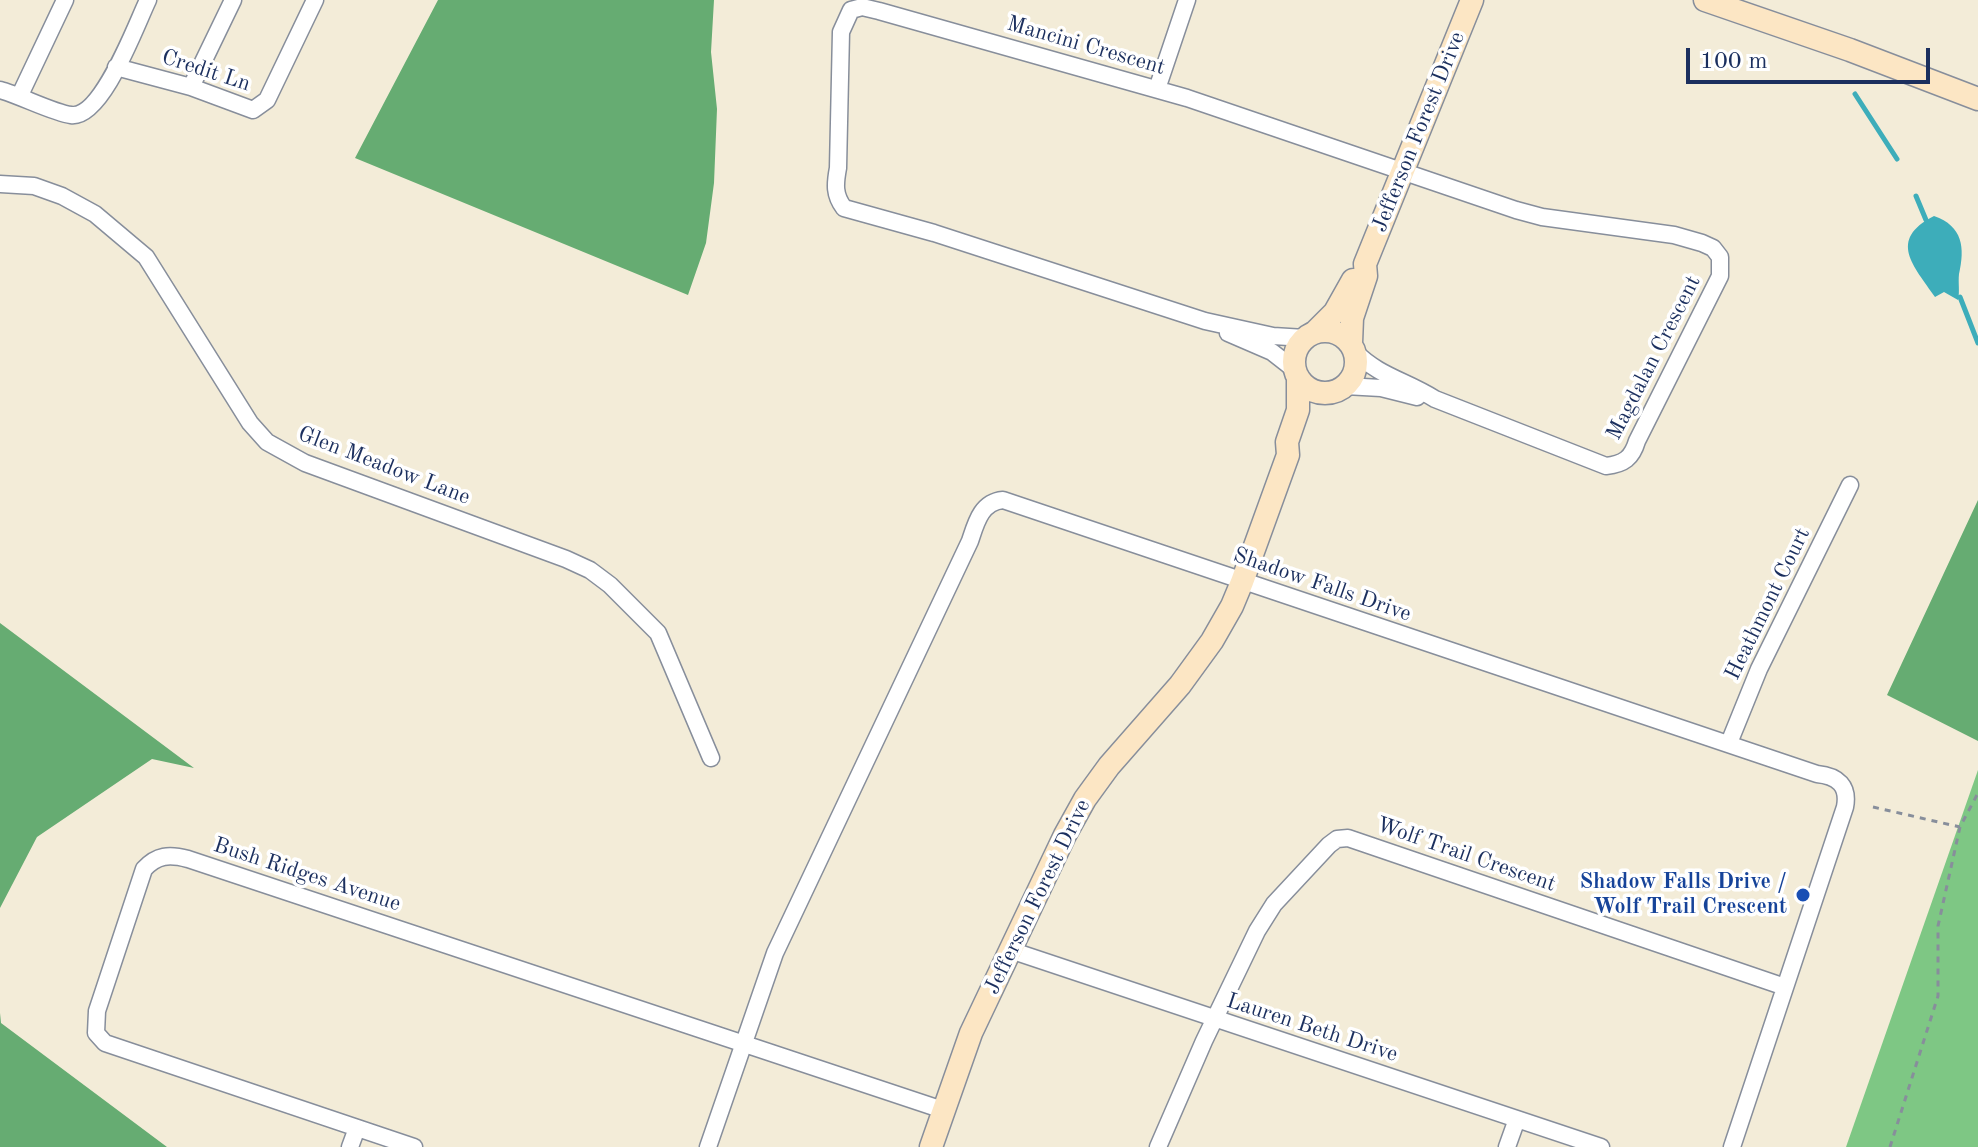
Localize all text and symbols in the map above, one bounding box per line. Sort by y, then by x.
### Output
street label: Mancini Crescent [1004,11,1168,81]
street label: Jefferson Forest Drive [1367,28,1471,236]
scale bar [1690,32,1934,82]
street label: Credit Ln [158,44,254,98]
text: 100 m [1700,50,1768,74]
street label: Magdalan Crescent [1601,271,1707,445]
street label: Glen Meadow Lane [294,421,474,511]
street label: Heathmont Court [1720,524,1816,684]
street label: Shadow Falls Drive [1230,542,1414,628]
street label: Jefferson Forest Drive [979,795,1097,999]
street label: Wolf Trail Crescent [1373,812,1559,898]
street label: Bush Ridges Avenue [210,832,404,918]
place label: Shadow Falls Drive / Wolf Trail Crescent [1579,869,1787,920]
marker: Shadow Falls Drive / Wolf Trail Crescent [1794,886,1812,904]
street label: Lauren Beth Drive [1223,988,1401,1068]

